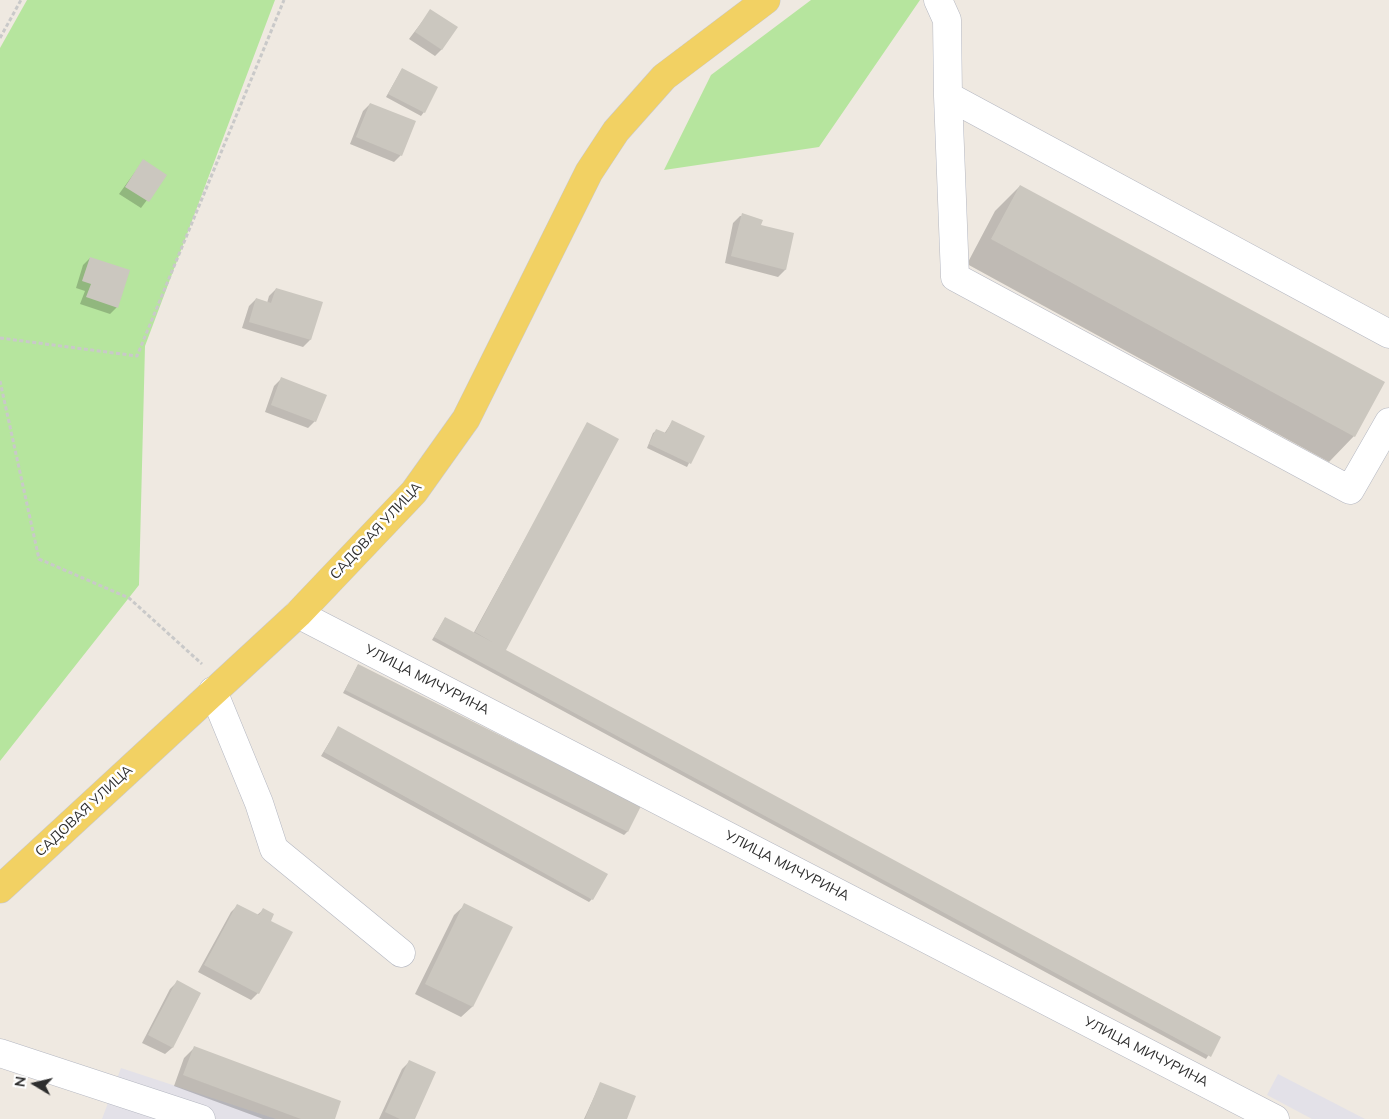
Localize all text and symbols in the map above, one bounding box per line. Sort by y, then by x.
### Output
street label: САДОВАЯ УЛИЦА [327,479,425,583]
street label: УЛИЦА МИЧУРИНА [362,641,492,719]
street label: САДОВАЯ УЛИЦА [32,762,136,860]
street label: УЛИЦА МИЧУРИНА [722,827,852,905]
street label: УЛИЦА МИЧУРИНА [1081,1013,1211,1091]
north arrow [10,1059,60,1109]
text: N [10,1075,30,1088]

